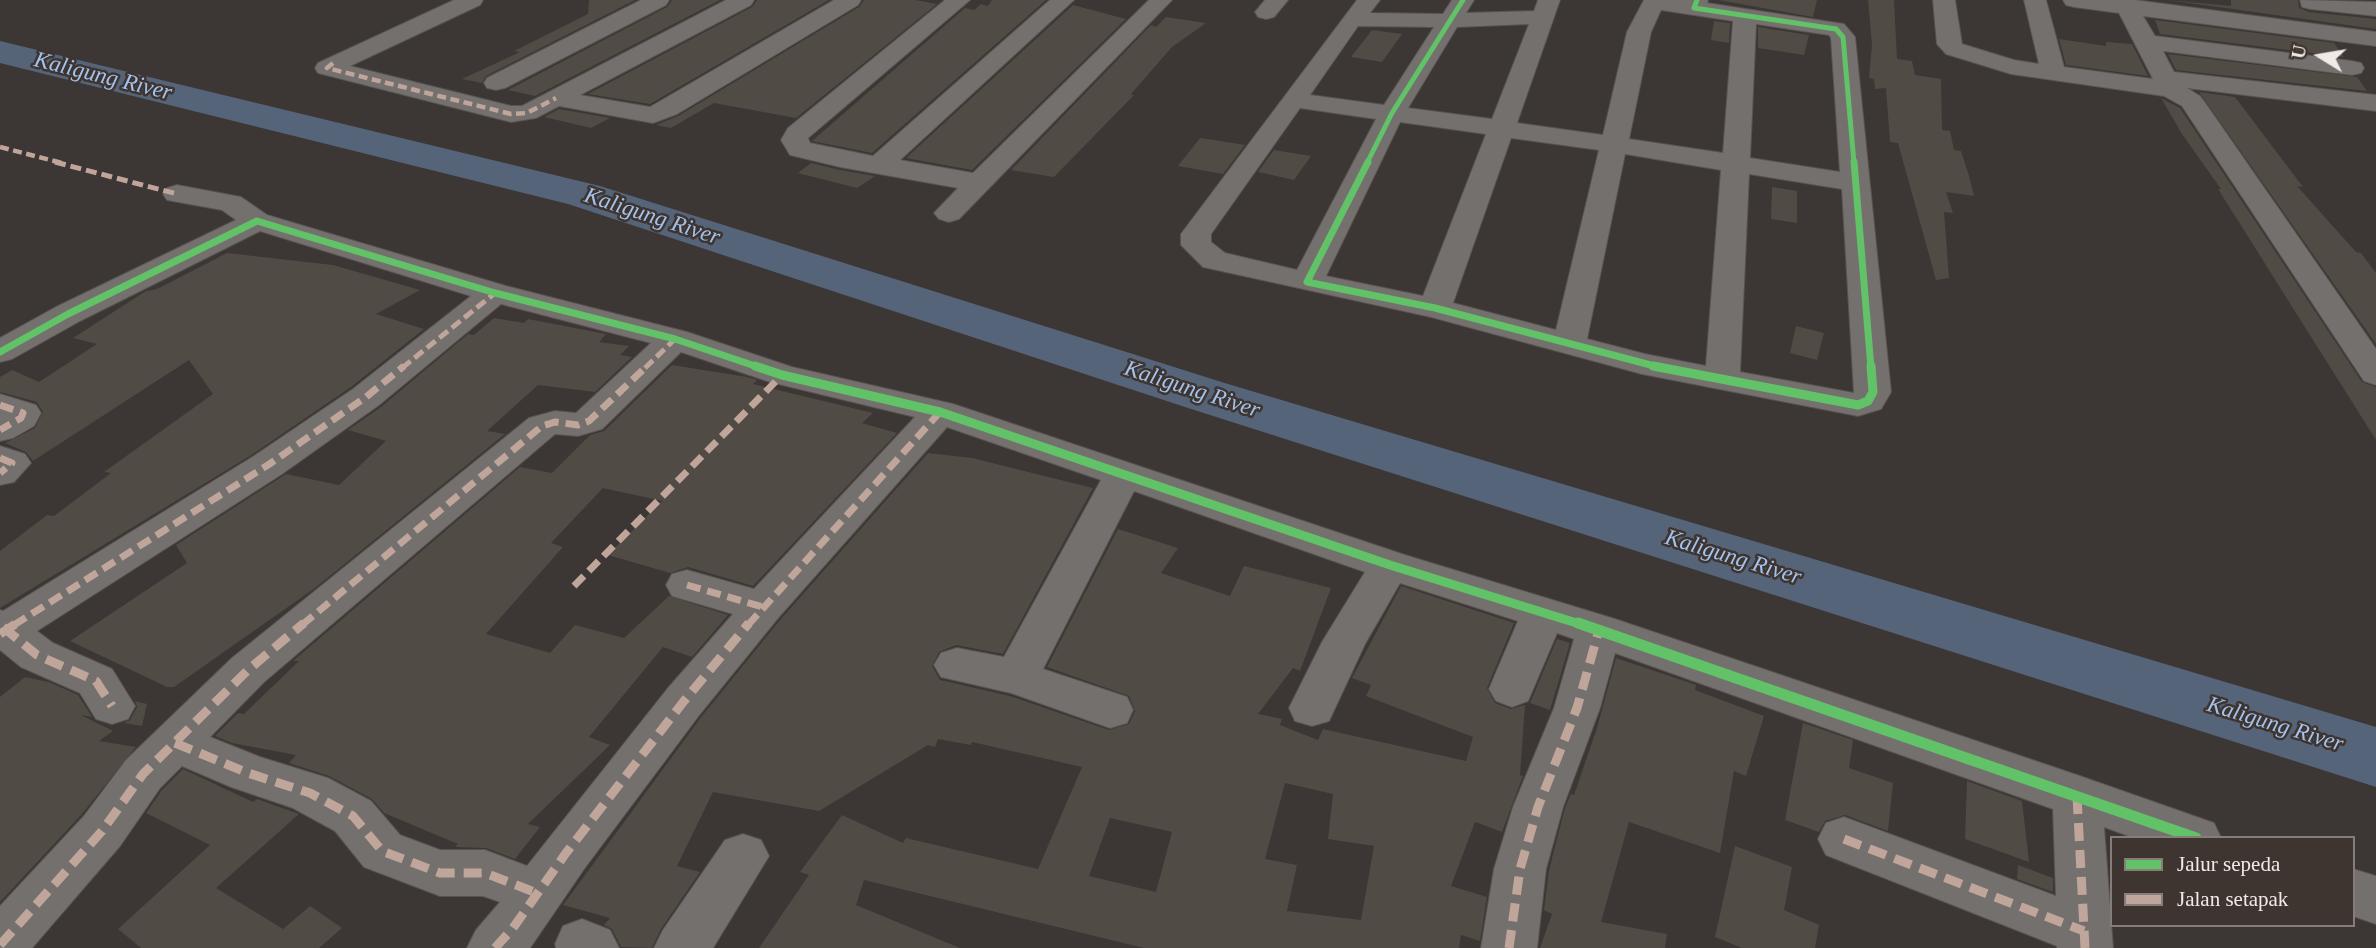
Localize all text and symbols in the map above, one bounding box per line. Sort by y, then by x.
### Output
north arrow [2285,21,2355,91]
text: U [2287,43,2311,61]
water label: Kaligung River [31,47,175,107]
water label: Kaligung River [581,182,723,252]
water label: Kaligung River [1121,355,1263,425]
water label: Kaligung River [1661,524,1805,592]
water label: Kaligung River [2203,691,2347,759]
legend [2110,836,2355,927]
text: Jalur sepeda [2177,852,2280,876]
text: Jalan setapak [2177,887,2288,911]

